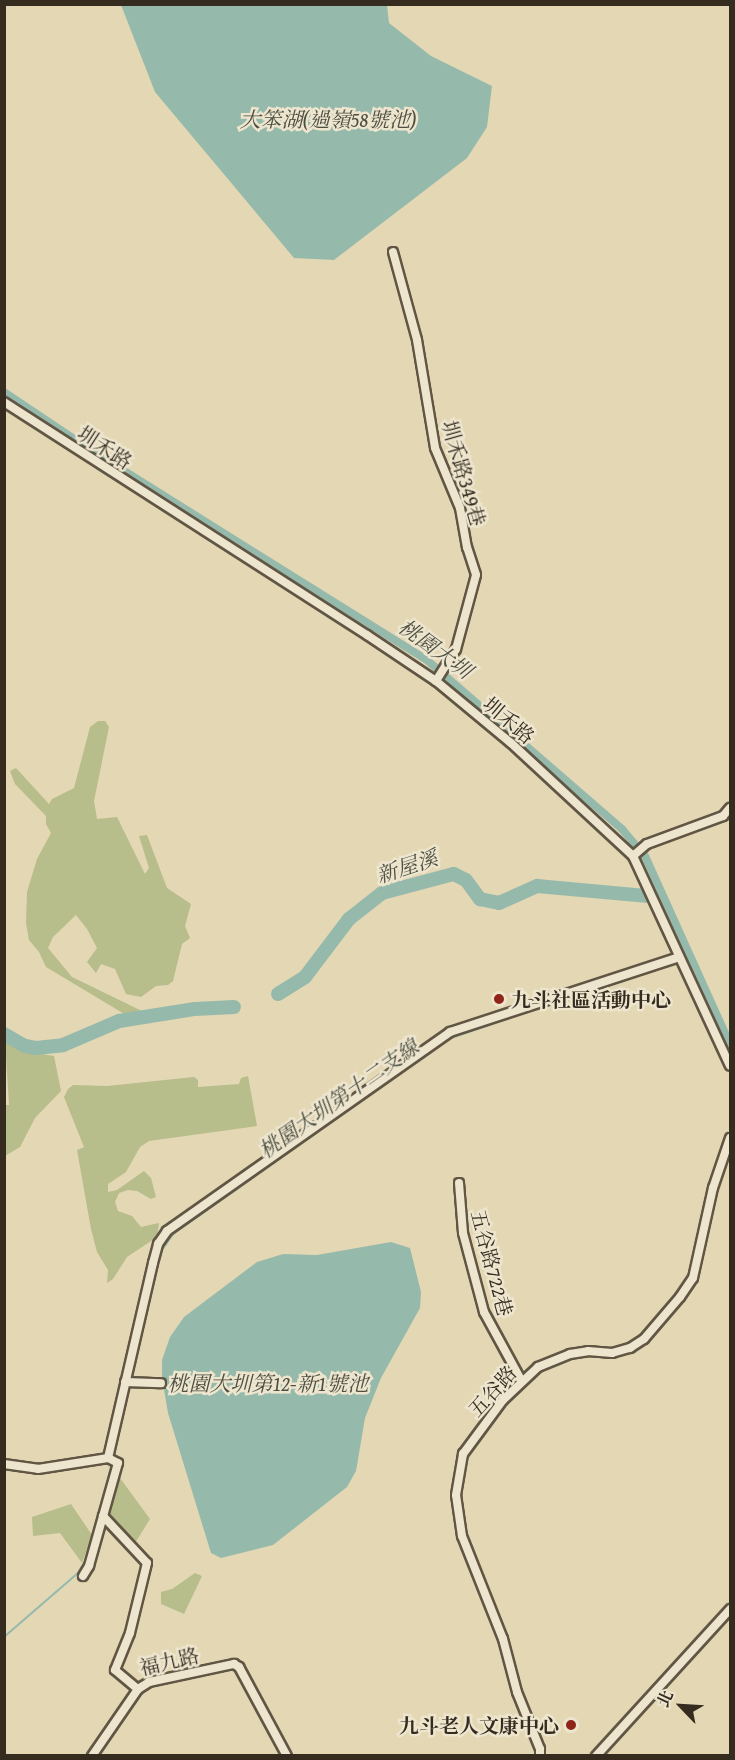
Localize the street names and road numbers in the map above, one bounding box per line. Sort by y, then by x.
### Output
street label: 圳禾路349巷 [437,417,491,529]
street label: 圳禾路 [73,421,137,473]
street label: 圳禾路 [478,692,540,748]
street label: 五谷路722巷 [466,1207,518,1319]
street label: 五谷路 [463,1361,521,1421]
street label: 福九路 [137,1643,201,1679]

